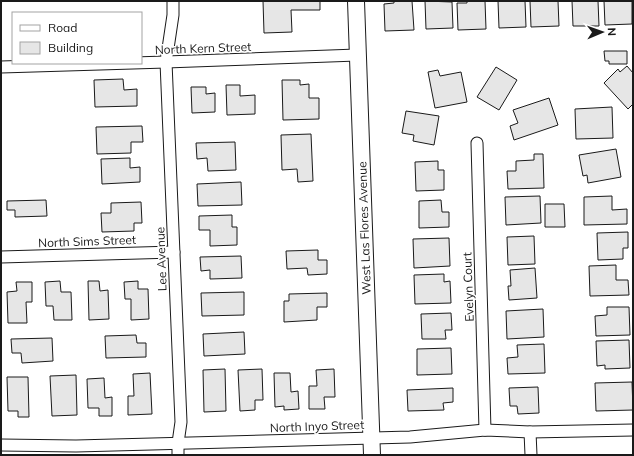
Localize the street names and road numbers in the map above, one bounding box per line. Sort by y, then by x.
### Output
street label: North Kern Street [154,39,252,57]
street label: West Las Flores Avenue [354,161,374,295]
street label: Lee Avenue [152,227,170,291]
street label: North Sims Street [38,232,136,250]
street label: Evelyn Court [459,252,477,322]
street label: North Inyo Street [270,417,364,435]

